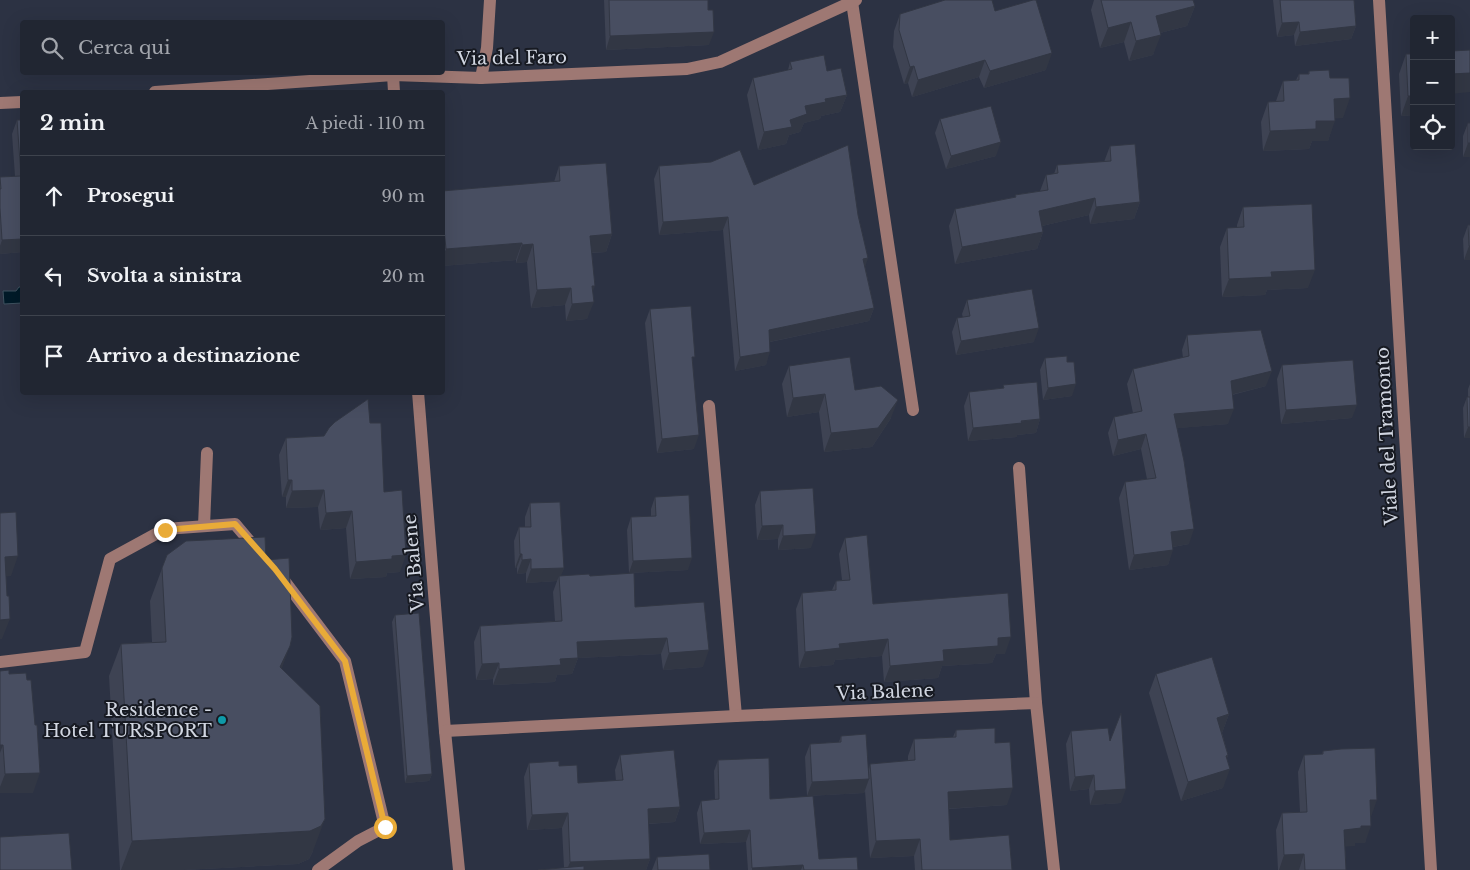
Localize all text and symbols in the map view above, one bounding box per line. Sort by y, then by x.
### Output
map controls [1410,15,1455,150]
button: + [1410,15,1455,60]
search box [20,20,445,75]
icon: search [38,34,66,62]
text: Cerca qui [78,36,171,59]
street label: Via del Faro [456,46,567,70]
button: − [1410,60,1455,105]
button: locate [1410,105,1455,150]
text: 2 min [40,110,105,136]
text: A piedi · 110 m [306,113,425,133]
icon: ahead [40,182,68,210]
text: Prosegui [87,184,174,207]
text: 90 m [382,186,425,206]
icon: left [40,262,68,290]
text: Svolta a sinistra [87,264,242,287]
text: 20 m [382,266,425,286]
icon: arrive [40,342,68,370]
text: Arrivo a destinazione [87,344,300,367]
street label: Viale del Tramonto [1371,346,1403,526]
street label: Via Balene [399,513,429,614]
route end [154,519,177,542]
street label: Via Balene [835,679,934,705]
place label: Residence - Hotel TURSPORT [43,699,213,742]
marker: Residence - Hotel TURSPORT [216,714,228,726]
route start [374,816,397,839]

